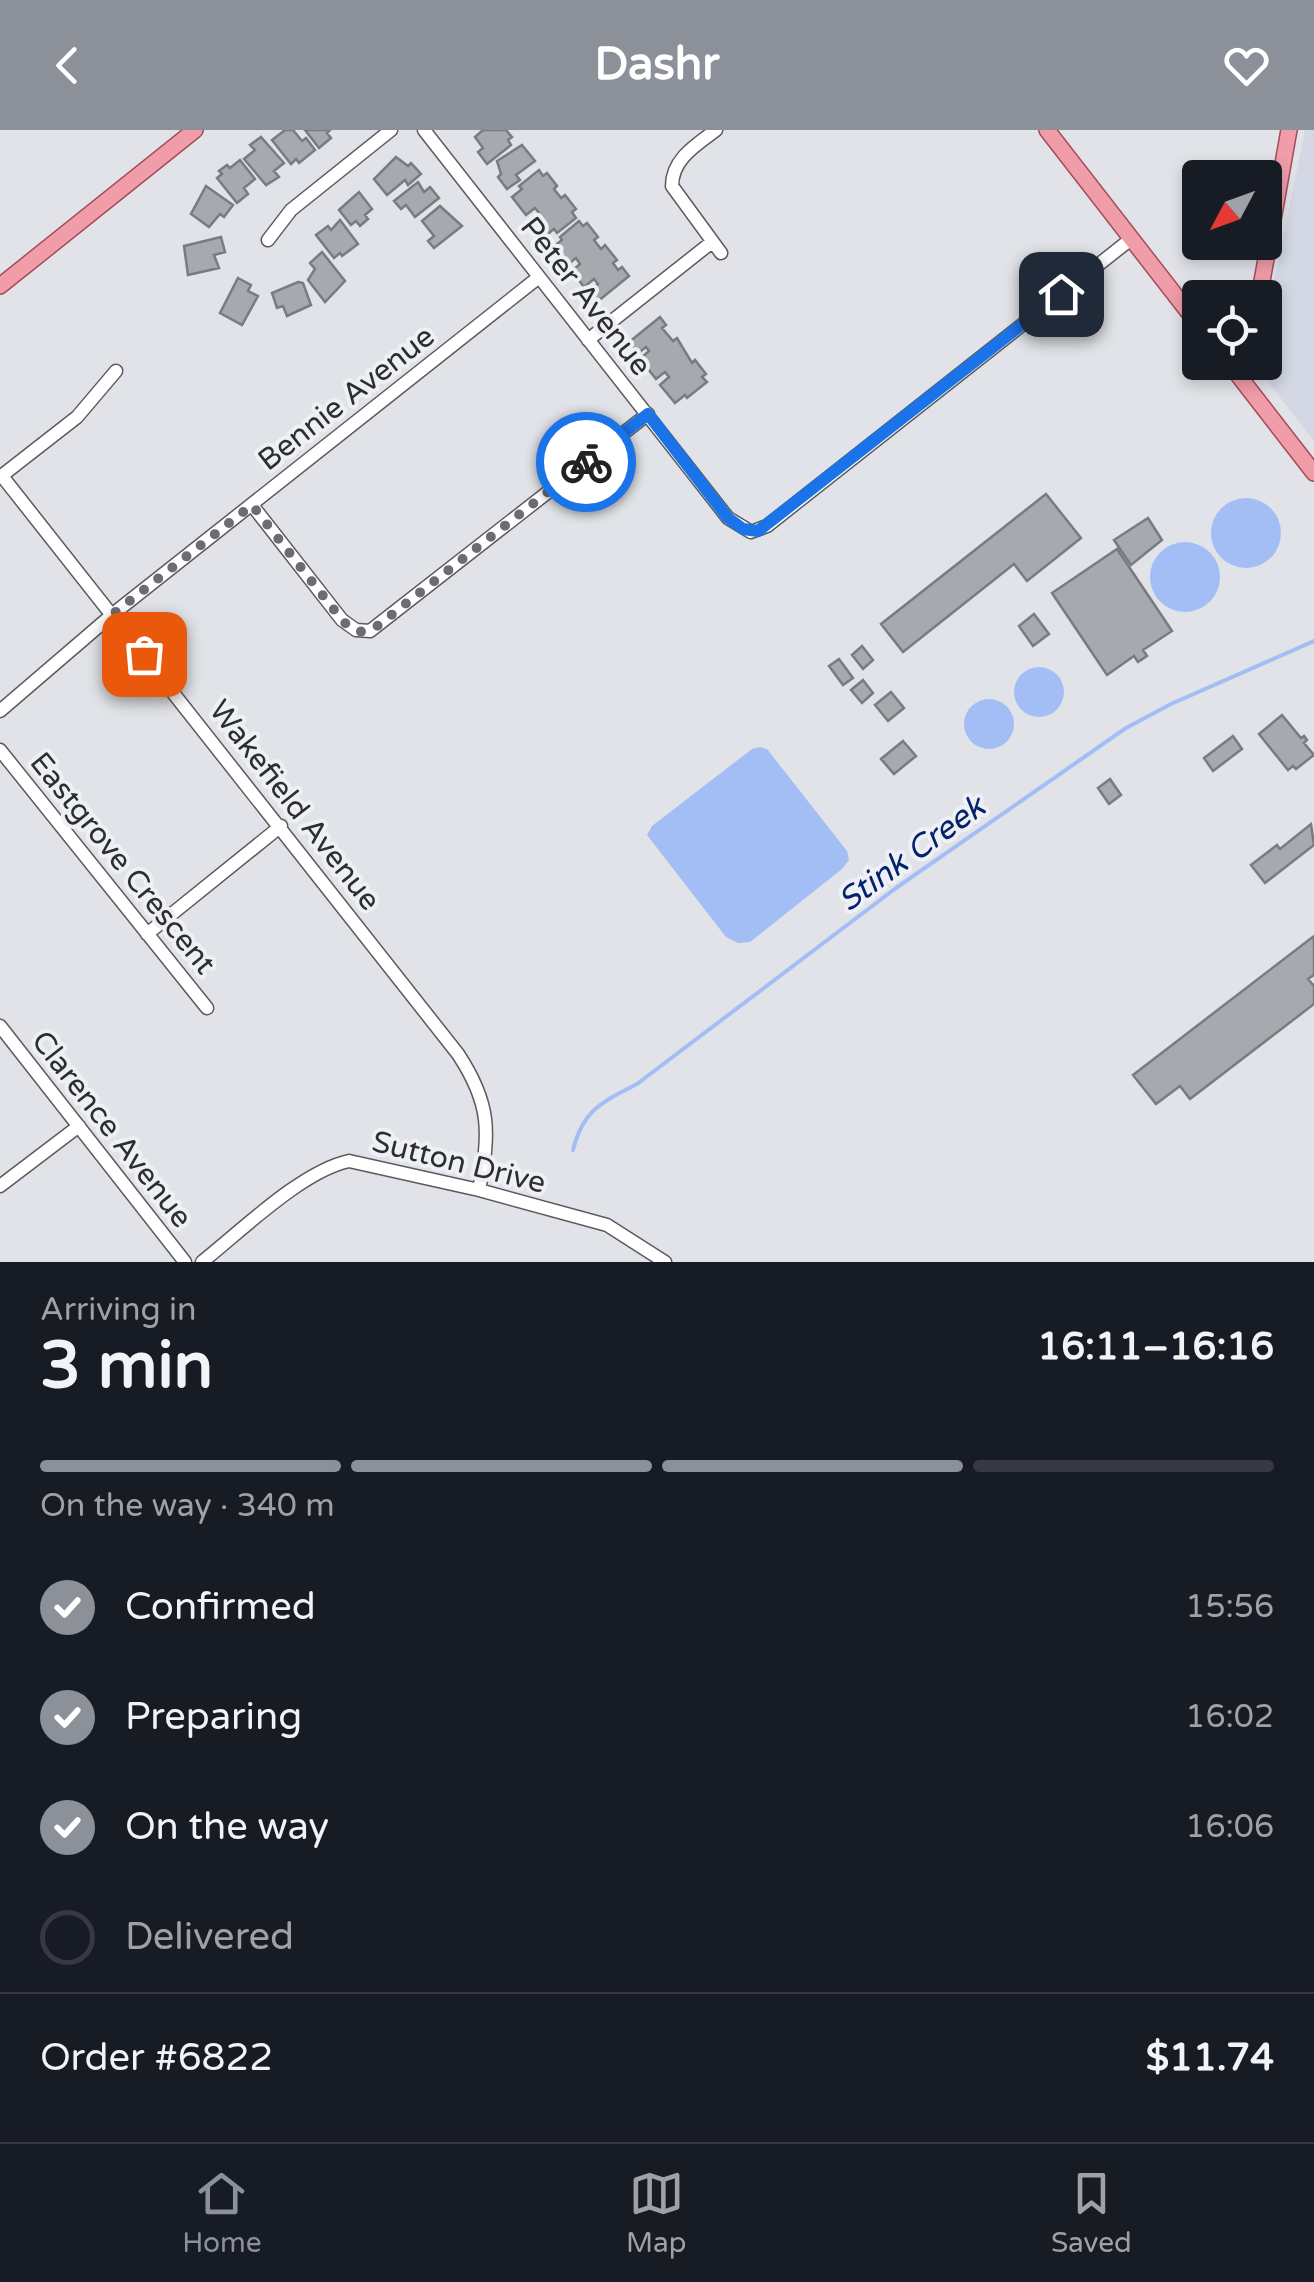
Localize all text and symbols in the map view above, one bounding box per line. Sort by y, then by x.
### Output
icon: back [40,38,95,93]
text: Dashr [595,38,719,92]
icon: heart [1219,38,1274,93]
north arrow [1182,160,1282,260]
map controls [1182,160,1282,380]
street label: Peter Avenue [512,209,659,383]
pin [1019,252,1104,337]
icon: home [1034,267,1089,322]
button: locate [1182,280,1282,380]
street label: Bennie Avenue [251,318,442,479]
courier [536,412,636,512]
icon: bike [559,435,614,490]
pin [102,612,187,697]
icon: bag [117,627,172,682]
street label: Wakefield Avenue [201,693,388,918]
street label: Eastgrove Crescent [22,745,224,982]
water label: Stink Creek [831,786,994,920]
street label: Clarence Avenue [23,1024,200,1235]
street label: Sutton Drive [368,1123,549,1202]
text: Arriving in [40,1291,197,1329]
text: 16:11–16:16 [1037,1324,1274,1370]
text: 3 min [40,1327,213,1406]
text: On the way · 340 m [40,1487,335,1525]
icon: check [40,1580,95,1635]
text: Confirmed [125,1584,316,1630]
text: 15:56 [1185,1588,1274,1626]
icon: check [40,1690,95,1745]
text: Preparing [125,1694,302,1740]
text: 16:02 [1185,1698,1274,1736]
icon: check [40,1800,95,1855]
text: On the way [125,1804,329,1850]
text: 16:06 [1185,1808,1274,1846]
text: Delivered [125,1914,294,1960]
text: Order #6822 [40,2035,273,2081]
text: $11.74 [1146,2035,1274,2081]
tab: Home [182,2166,262,2260]
tab: Map [626,2166,686,2260]
tab: Saved [1051,2166,1132,2260]

